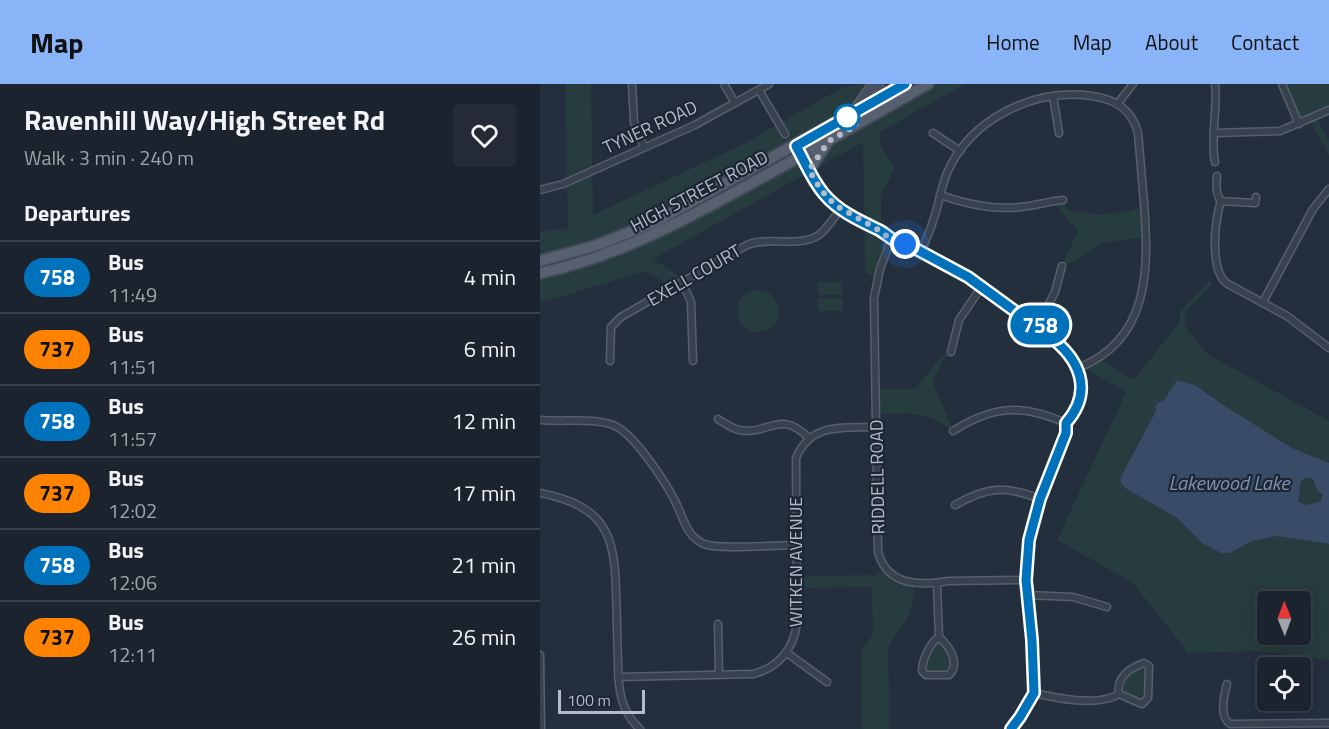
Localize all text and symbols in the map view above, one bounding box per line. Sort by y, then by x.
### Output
text: Map [30,21,84,64]
text: Home [986,26,1040,58]
text: Map [1073,26,1112,58]
text: About [1145,26,1198,58]
text: Contact [1231,26,1299,58]
street label: TYNER ROAD [598,93,702,161]
text: Ravenhill Way/High Street Rd [24,98,385,141]
button: heart [453,104,516,167]
unlabelled marker [834,104,860,130]
text: Walk · 3 min · 240 m [24,142,194,173]
street label: HIGH STREET ROAD [625,143,773,239]
text: Departures [24,196,131,230]
your location [890,229,920,259]
street label: EXELL COURT [642,237,746,313]
text: Bus [108,245,144,279]
text: 4 min [464,260,516,294]
text: 758 [39,261,75,293]
text: 11:49 [108,279,157,310]
line badge: 758 [1006,306,1074,344]
text: 758 [1022,309,1058,341]
text: Bus [108,317,144,351]
text: 6 min [464,332,516,366]
text: 737 [39,333,75,365]
text: 11:51 [108,351,157,382]
text: Bus [108,389,144,423]
text: 12 min [451,404,516,438]
text: 758 [39,405,75,437]
street label: RIDDELL ROAD [862,419,892,535]
text: 11:57 [108,423,157,454]
text: Bus [108,461,144,495]
water label: Lakewood Lake [1168,467,1291,498]
text: 17 min [451,476,516,510]
text: 737 [39,477,75,509]
text: 12:02 [108,495,157,526]
street label: WITKEN AVENUE [782,497,809,627]
text: Bus [108,533,144,567]
text: 21 min [451,548,516,582]
text: 758 [39,549,75,581]
text: 12:06 [108,567,157,598]
north arrow [1257,591,1311,645]
map controls [1257,591,1311,711]
text: Bus [108,605,144,639]
text: 26 min [451,620,516,654]
text: 737 [39,621,75,653]
text: 12:11 [108,639,157,670]
button: locate [1257,657,1311,711]
scale bar [558,687,645,714]
text: 100 m [567,688,611,712]

